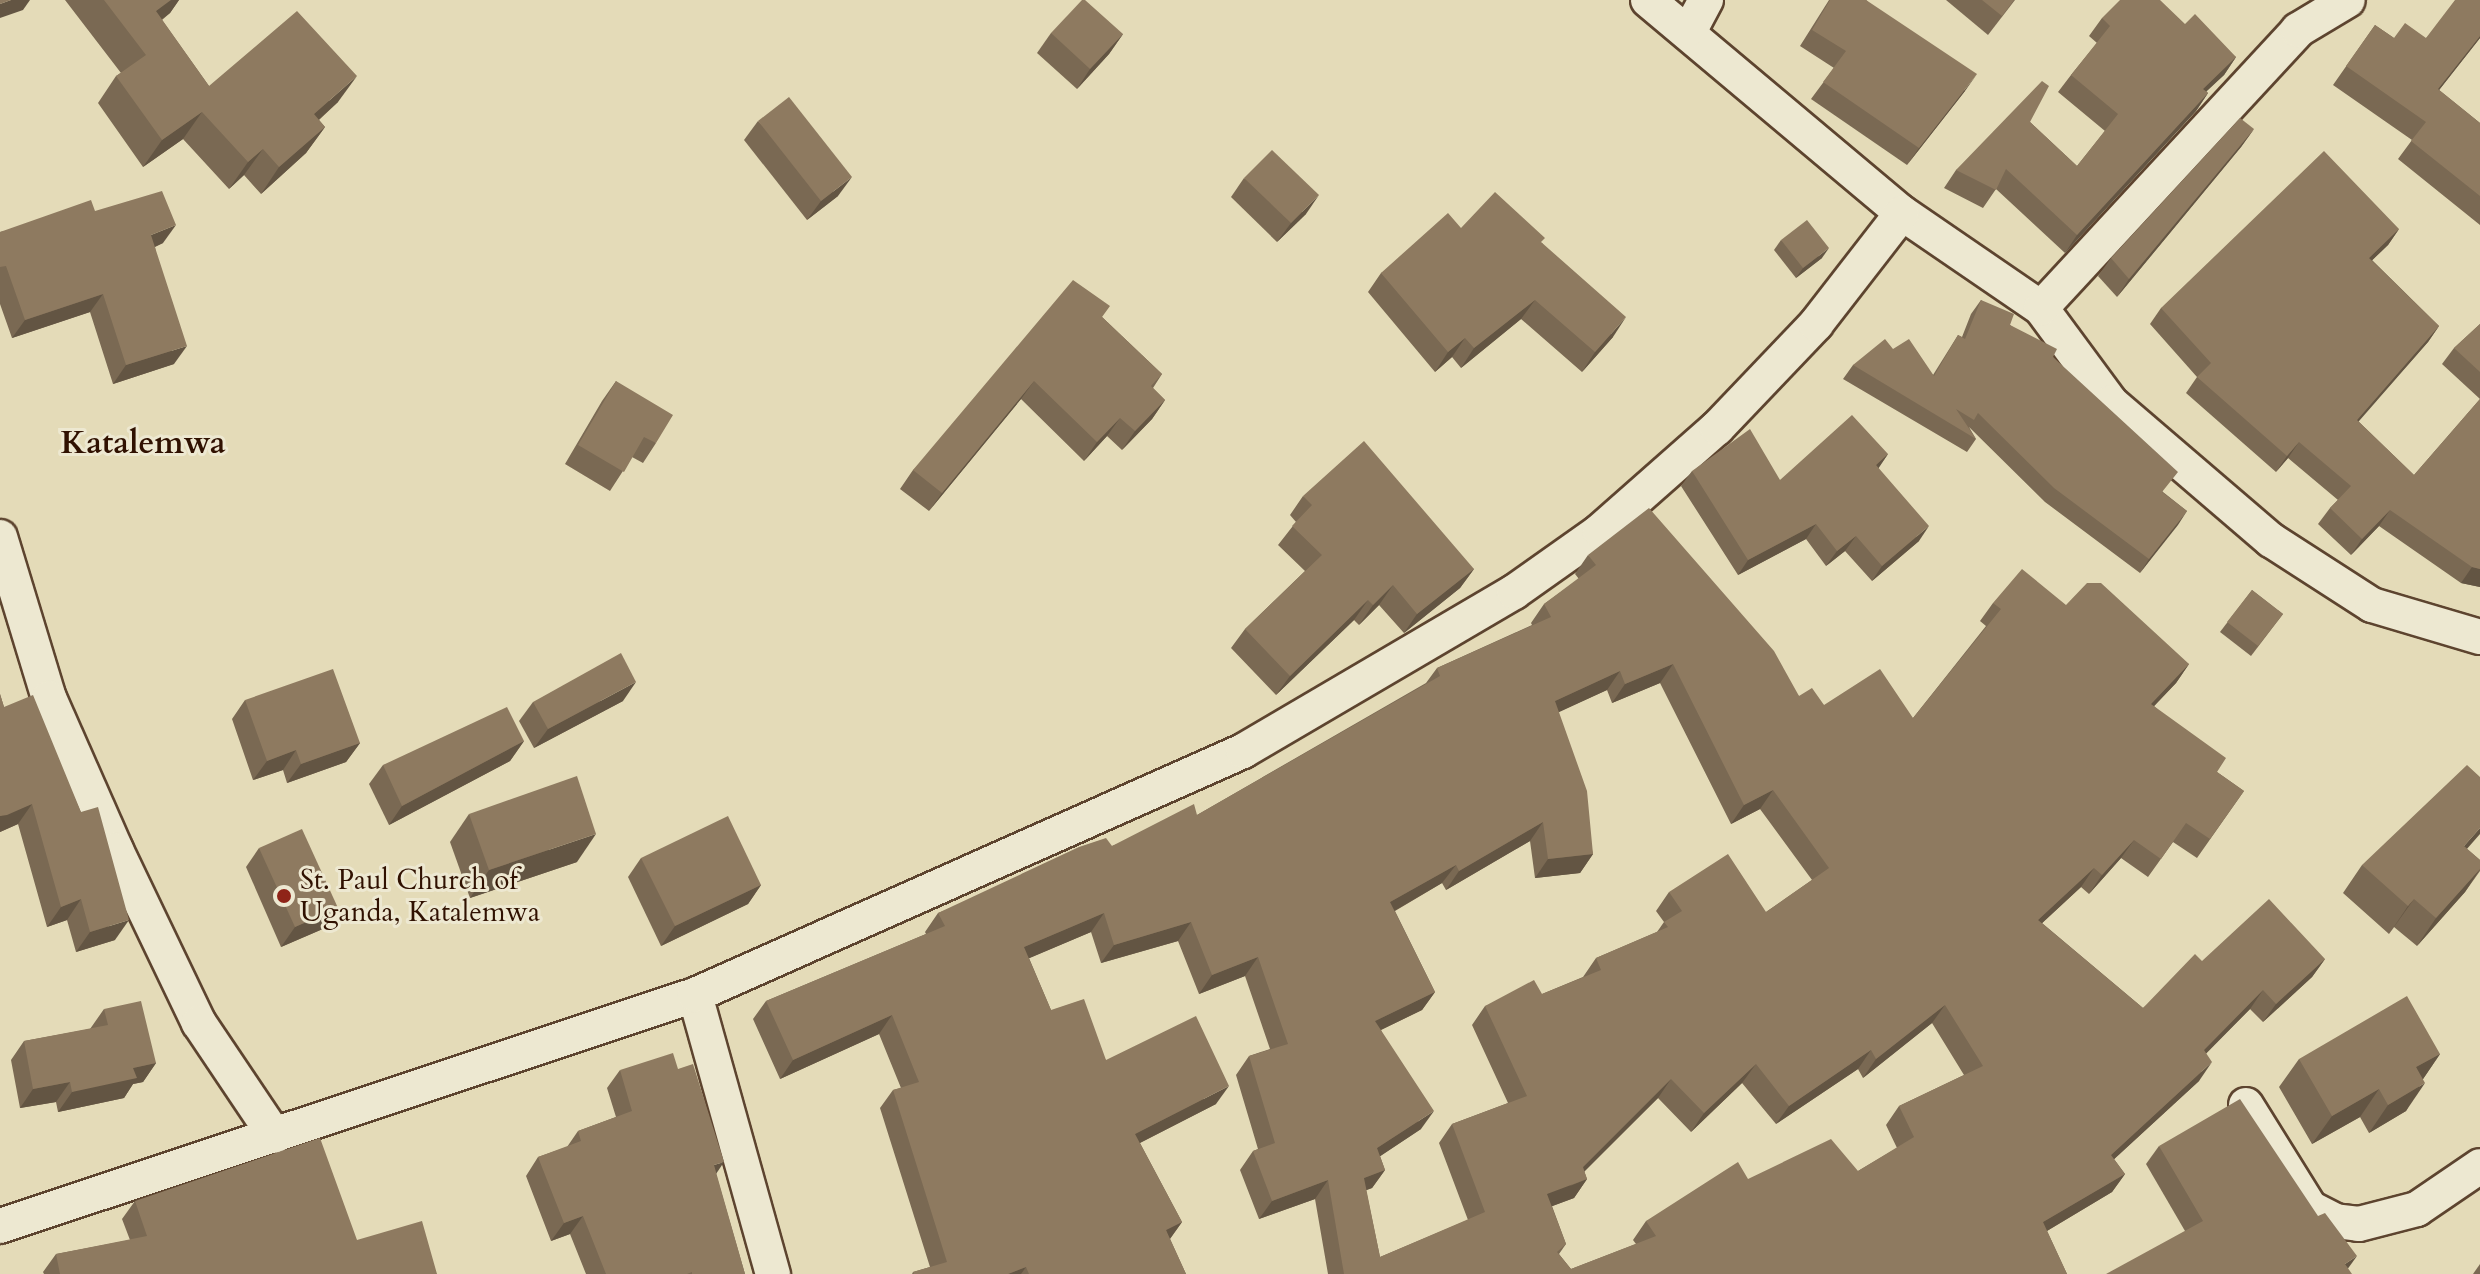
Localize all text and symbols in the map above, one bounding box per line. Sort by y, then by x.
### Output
district label: Katalemwa [60,424,226,462]
place label: St. Paul Church of Uganda, Katalemwa [300,863,540,929]
marker: St. Paul Church of Uganda, Katalemwa [275,887,293,905]

